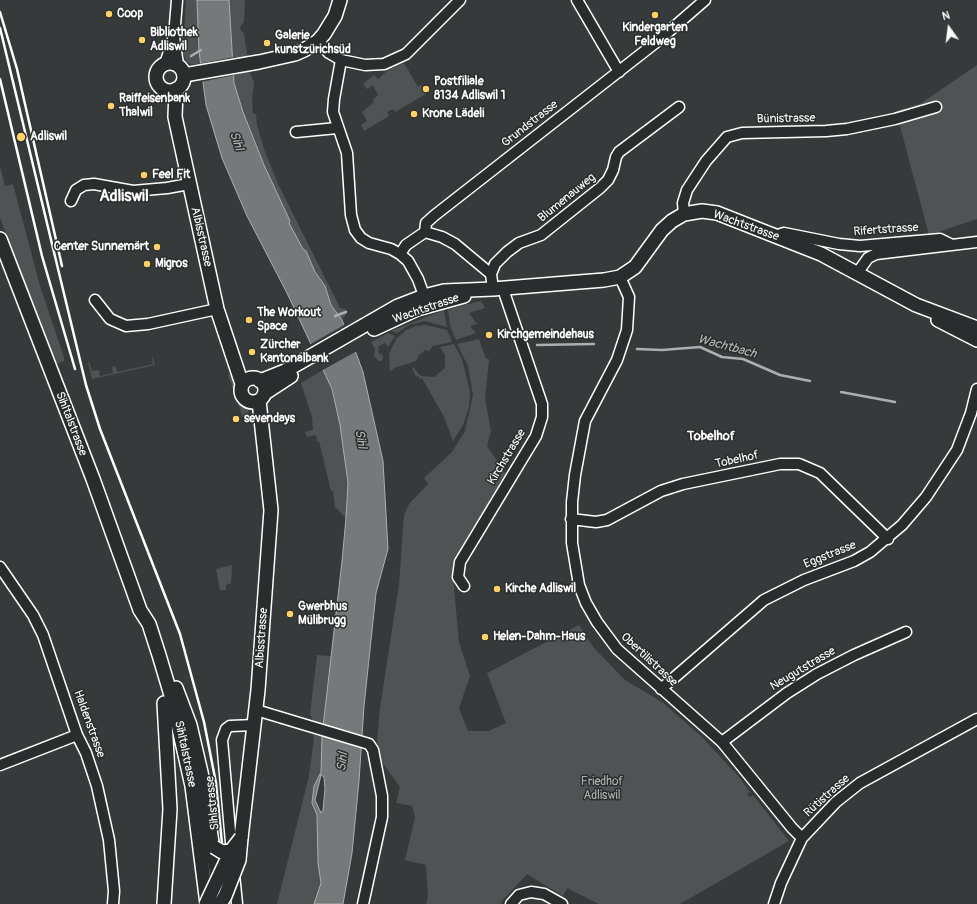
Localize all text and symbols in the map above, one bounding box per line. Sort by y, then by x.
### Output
place label: Coop [117,7,143,21]
north arrow [929,8,969,48]
marker: Coop [104,9,114,19]
text: N [941,9,951,23]
marker: Kindergarten Feldweg [650,10,660,20]
place label: Kindergarten Feldweg [622,21,688,49]
place label: Bibliothek Adliswil [150,26,198,54]
place label: Galerie kunstzürichsüd [275,29,351,57]
marker: Bibliothek Adliswil [137,35,147,45]
marker: Galerie kunstzürichsüd [262,38,272,48]
place label: Postfiliale 8134 Adliswil 1 [434,75,505,103]
marker: Postfiliale 8134 Adliswil 1 [421,84,431,94]
place label: Raiffeisenbank Thalwil [119,92,190,120]
street label: Grundstrasse [499,97,561,151]
marker: Raiffeisenbank Thalwil [106,101,116,111]
place label: Krone Lädeli [422,107,484,121]
marker: Krone Lädeli [409,109,419,119]
street label: Bünistrasse [757,111,815,127]
water label: Sihl [226,129,246,153]
place label: Adliswil [30,130,67,144]
marker: Adliswil [15,131,27,143]
place label: Feel Fit [152,168,190,182]
marker: Feel Fit [139,170,149,180]
street label: Blumenauweg [535,170,599,226]
district label: Adliswil [99,187,149,207]
street label: Albisstrasse [187,206,215,268]
street label: Wachtstrasse [711,207,781,245]
street label: Rifertstrasse [853,221,919,239]
place label: Center Sunnemärt [54,240,149,254]
marker: Center Sunnemärt [152,242,162,252]
place label: Migros [155,257,188,271]
marker: Migros [142,259,152,269]
street label: Wachtstrasse [391,291,461,327]
place label: The Workout Space [257,306,321,334]
marker: The Workout Space [244,315,254,325]
place label: Kirchgemeindehaus [497,328,594,342]
marker: Kirchgemeindehaus [484,330,494,340]
water label: Wachtbach [696,332,758,362]
place label: Zürcher Kantonalbank [260,338,328,366]
marker: Zürcher Kantonalbank [247,347,257,357]
street label: Sihltalstrasse [52,390,90,458]
place label: sevendays [244,412,295,426]
marker: sevendays [231,414,241,424]
street label: Kirchstrasse [485,427,529,487]
water label: Sihl [351,428,369,450]
district label: Tobelhof [687,429,735,445]
street label: Tobelhof [714,448,760,472]
street label: Eggstrasse [802,538,858,572]
place label: Kirche Adliswil [505,582,576,596]
marker: Kirche Adliswil [492,584,502,594]
place label: Gwerbhus Mülibrugg [298,600,347,628]
street label: Albisstrasse [253,607,271,669]
marker: Gwerbhus Mülibrugg [285,609,295,619]
place label: Helen-Dahm-Haus [493,630,585,644]
street label: Obertilistrasse [618,630,680,690]
marker: Helen-Dahm-Haus [480,632,490,642]
street label: Neugutstrasse [768,644,838,694]
street label: Haldenstrasse [70,688,108,760]
street label: Sihltalstrasse [171,719,199,789]
water label: Sihl [334,752,352,772]
street label: Rütistrasse [801,772,853,820]
street label: Sihlstrasse [203,775,223,831]
park label: Friedhof Adliswil [581,775,623,803]

